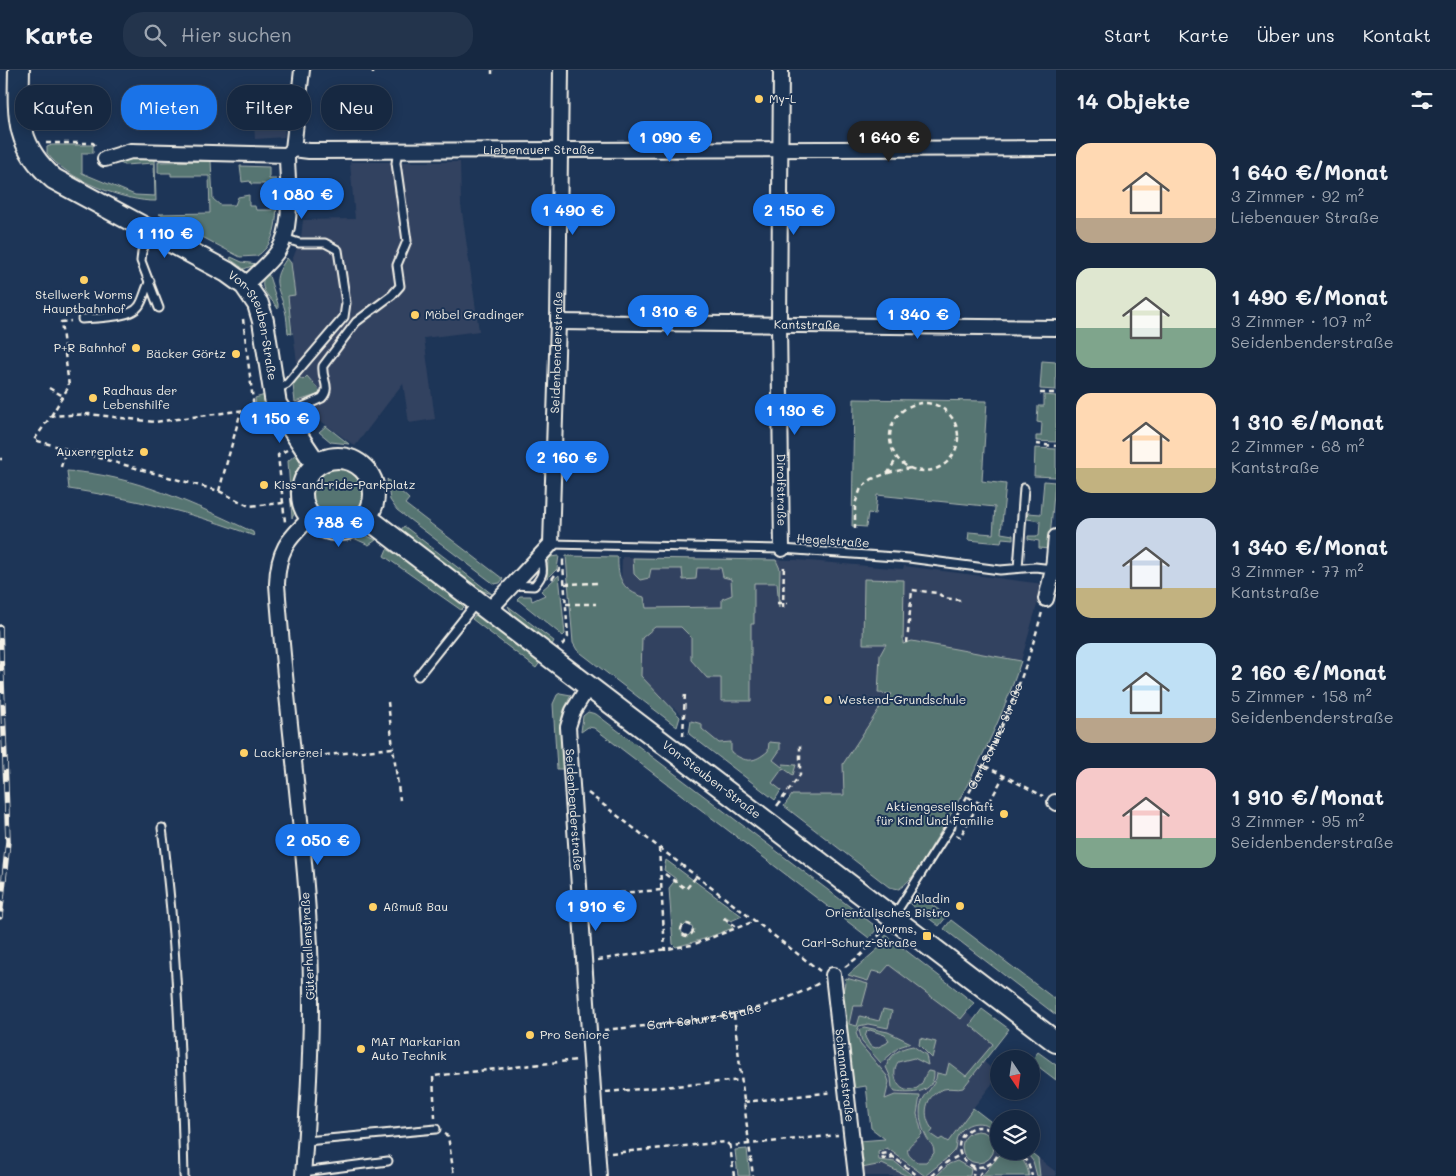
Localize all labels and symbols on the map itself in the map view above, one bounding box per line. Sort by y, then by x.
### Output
place label: My-L [769,90,797,106]
marker: My-L [753,93,765,105]
pin: 1 090 € [624,121,716,163]
pin: 1 640 € [843,121,935,163]
street label: Liebenauer Straße [483,141,594,157]
pin: 1 080 € [256,178,348,220]
pin: 1 490 € [527,194,619,236]
pin: 2 150 € [748,194,840,236]
pin: 1 110 € [119,216,211,259]
street label: Von-Steuben-Straße [225,266,281,381]
marker: Stellwerk Worms Hauptbahnhof [78,274,90,286]
place label: Stellwerk Worms Hauptbahnhof [35,286,133,316]
street label: Seidenbenderstraße [546,291,565,413]
pin: 1 310 € [622,294,714,337]
pin: 1 340 € [872,298,964,340]
place label: Möbel Gradinger [425,306,524,322]
marker: Möbel Gradinger [409,309,421,321]
street label: Kantstraße [774,316,840,332]
place label: P+R Bahnhof [54,339,126,355]
marker: P+R Bahnhof [130,342,142,354]
place label: Bäcker Görtz [146,345,226,361]
marker: Bäcker Görtz [230,348,242,360]
place label: Radhaus der Lebenshilfe [103,382,177,412]
marker: Radhaus der Lebenshilfe [87,392,99,404]
pin: 1 130 € [749,394,841,436]
pin: 1 150 € [234,402,326,444]
pin: 2 160 € [521,440,613,483]
place label: Auxerreplatz [56,443,134,459]
marker: Auxerreplatz [138,446,150,458]
street label: Dirolfstraße [774,454,791,526]
place label: Kiss-and-ride-Parkplatz [274,476,416,492]
marker: Kiss-and-ride-Parkplatz [258,479,270,491]
pin: 788 € [304,506,374,548]
street label: Hegelstraße [796,529,870,551]
street label: Carl-Schurz-Straße [963,680,1026,792]
place label: Westend-Grundschule [838,691,966,707]
marker: Westend-Grundschule [822,694,834,706]
street label: Von-Steuben-Straße [659,736,765,822]
place label: Lackiererei [254,744,323,760]
marker: Lackiererei [238,747,250,759]
street label: Seidenbenderstraße [563,748,587,871]
place label: Aktiengesellschaft für Kind Und Familie [876,798,994,828]
marker: Aktiengesellschaft für Kind Und Familie [998,808,1010,820]
pin: 2 050 € [272,824,364,866]
pin: 1 910 € [550,890,642,932]
place label: Aladin Orientalisches Bistro [825,890,950,920]
street label: Güterhallenstraße [296,892,318,1000]
place label: Aßmuß Bau [383,898,448,914]
marker: Aladin Orientalisches Bistro [954,900,966,912]
marker: Aßmuß Bau [367,901,379,913]
place label: Worms, Carl-Schurz-Straße [801,920,917,950]
marker: Worms, Carl-Schurz-Straße [921,930,933,942]
street label: Carl-Schurz-Straße [646,998,763,1033]
place label: Pro Seniore [540,1026,609,1042]
street label: Schannatstraße [832,1028,859,1123]
marker: Pro Seniore [524,1029,536,1041]
place label: MAT Markarian Auto Technik [371,1033,460,1063]
marker: MAT Markarian Auto Technik [355,1043,367,1055]
north arrow [990,1050,1040,1100]

